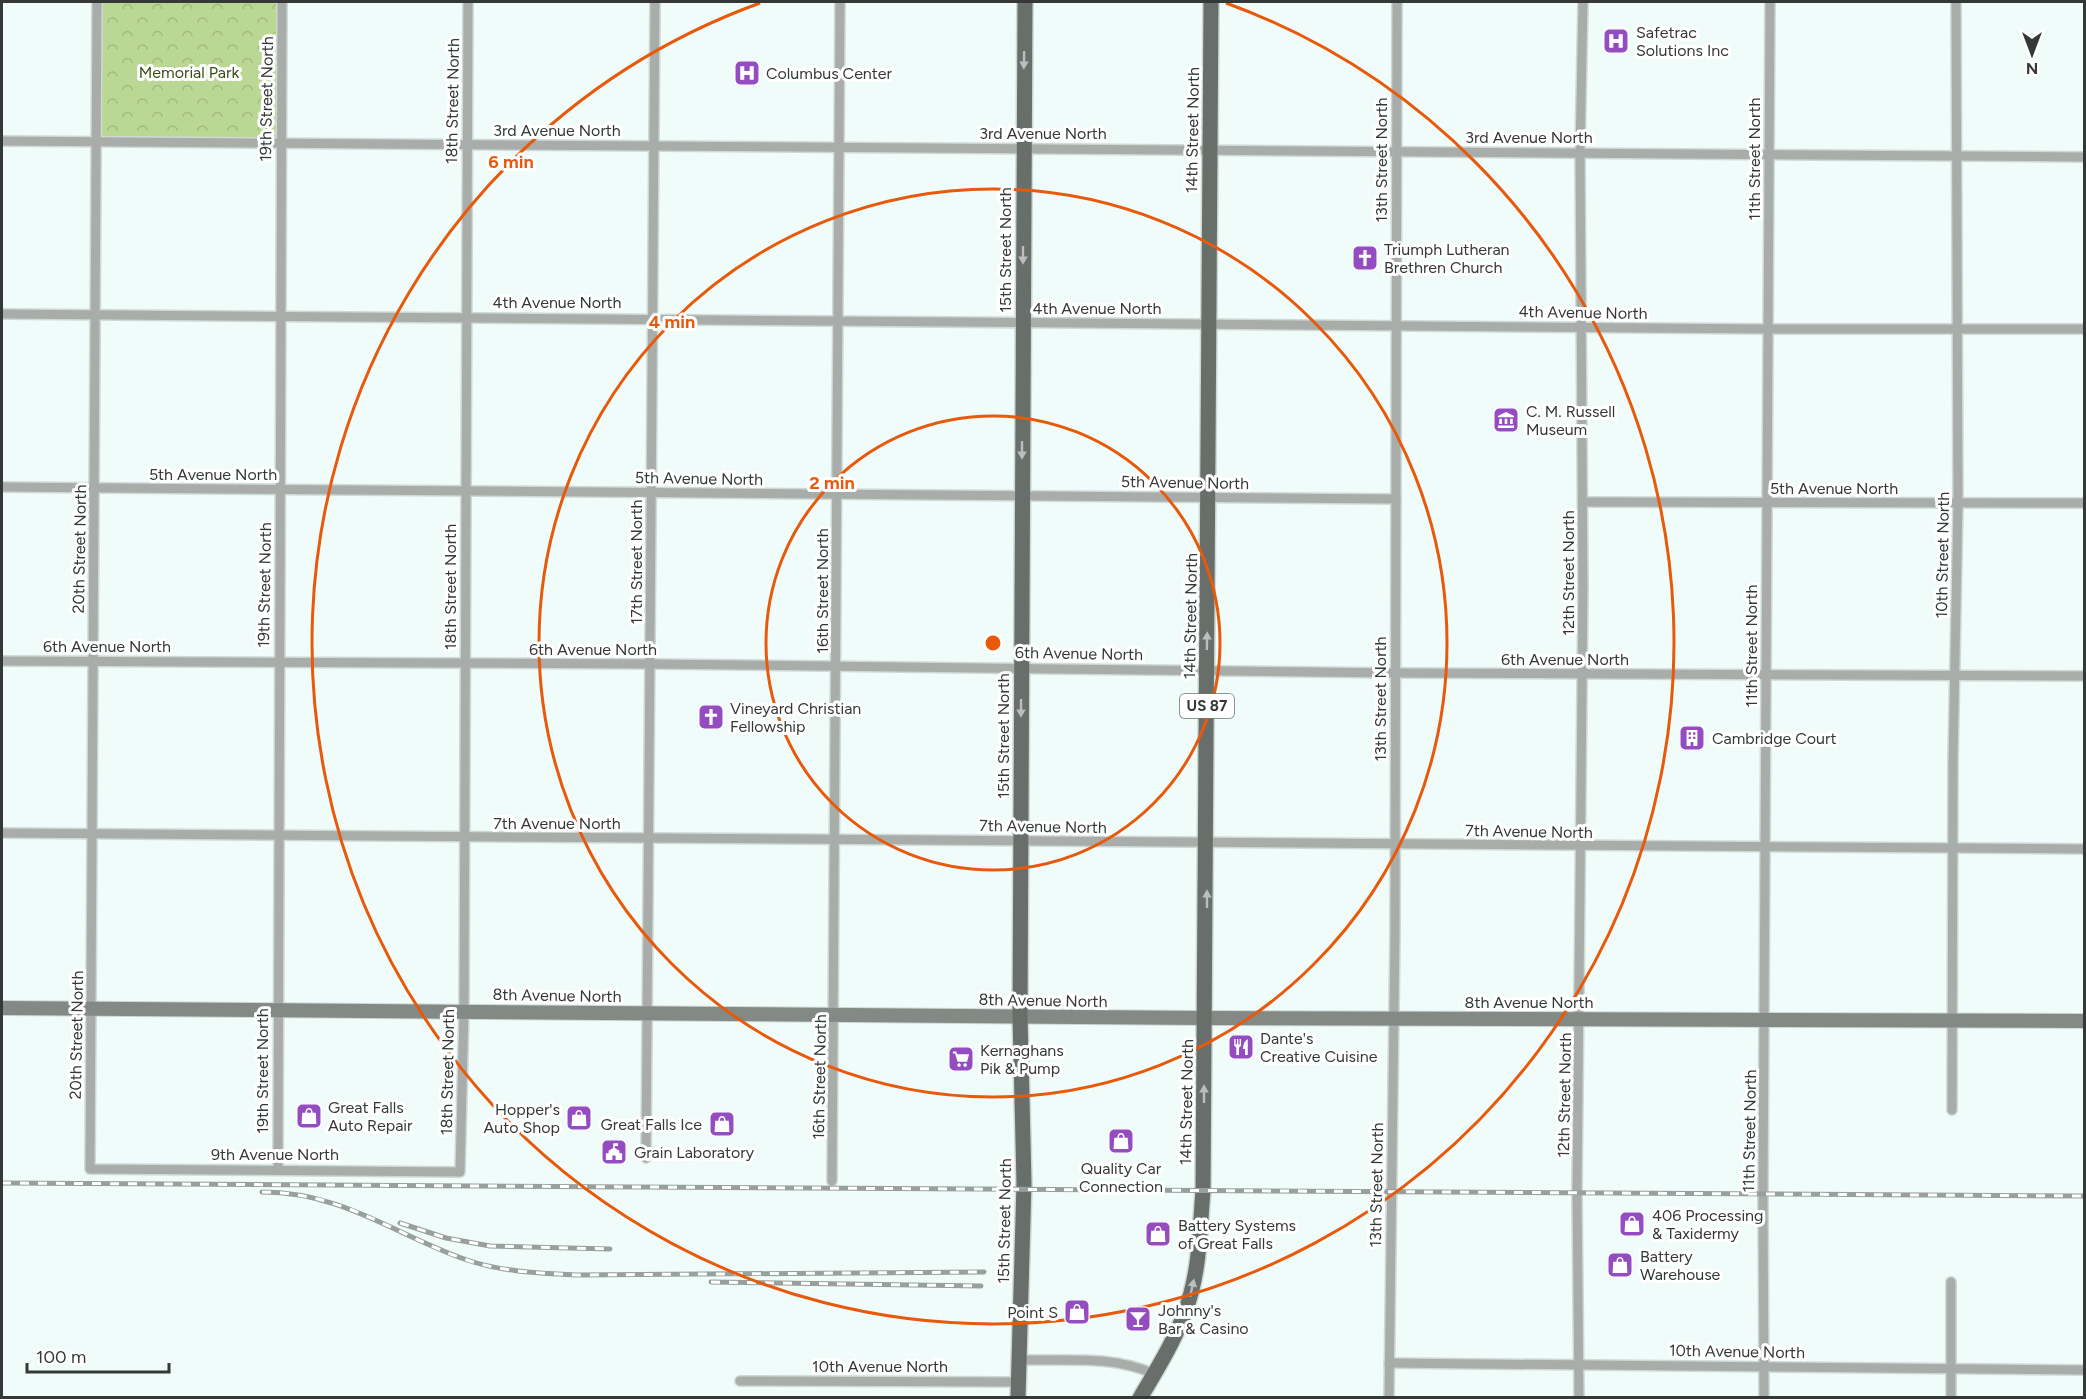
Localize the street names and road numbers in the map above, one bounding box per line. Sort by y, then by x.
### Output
street label: 19th Street North [256,36,277,162]
street label: 18th Street North [442,38,463,164]
street label: 14th Street North [1182,67,1203,193]
street label: 13th Street North [1372,97,1391,223]
street label: 11th Street North [1745,97,1764,220]
street label: 3rd Avenue North [493,121,621,140]
street label: 3rd Avenue North [979,124,1107,143]
street label: 3rd Avenue North [1465,128,1593,147]
street label: 15th Street North [996,187,1015,313]
street label: 4th Avenue North [493,293,622,312]
street label: 4th Avenue North [1033,299,1162,318]
street label: 4th Avenue North [1518,302,1648,323]
street label: 5th Avenue North [149,465,277,484]
street label: 5th Avenue North [635,468,763,489]
street label: 5th Avenue North [1121,472,1249,493]
street label: 5th Avenue North [1770,479,1898,498]
street label: 20th Street North [69,484,90,614]
street label: 10th Street North [1932,491,1953,618]
street label: 17th Street North [627,499,646,624]
street label: 12th Street North [1559,510,1578,636]
street label: 19th Street North [254,522,275,648]
street label: 18th Street North [441,524,460,650]
street label: 16th Street North [813,528,832,654]
street label: 14th Street North [1180,553,1201,679]
street label: 11th Street North [1742,584,1761,707]
street label: 13th Street North [1371,636,1390,762]
street label: 6th Avenue North [43,637,171,656]
street label: 6th Avenue North [529,640,657,659]
street label: 6th Avenue North [1015,643,1143,664]
street label: 6th Avenue North [1501,650,1629,669]
street label: 15th Street North [994,673,1013,799]
road number: US 87 [1180,694,1234,718]
street label: 7th Avenue North [493,814,621,833]
street label: 7th Avenue North [979,816,1107,837]
street label: 7th Avenue North [1465,821,1593,842]
street label: 20th Street North [66,970,87,1100]
street label: 8th Avenue North [492,985,622,1006]
street label: 8th Avenue North [978,990,1108,1011]
street label: 8th Avenue North [1465,993,1594,1012]
street label: 19th Street North [253,1008,272,1134]
street label: 18th Street North [437,1009,458,1135]
street label: 16th Street North [809,1014,830,1140]
street label: 12th Street North [1554,1032,1575,1158]
street label: 14th Street North [1176,1039,1197,1165]
street label: 11th Street North [1739,1069,1760,1193]
street label: 13th Street North [1366,1122,1387,1248]
street label: 9th Avenue North [211,1145,339,1164]
street label: 15th Street North [994,1158,1015,1284]
street label: 10th Avenue North [1669,1341,1805,1362]
street label: 10th Avenue North [812,1357,948,1376]

